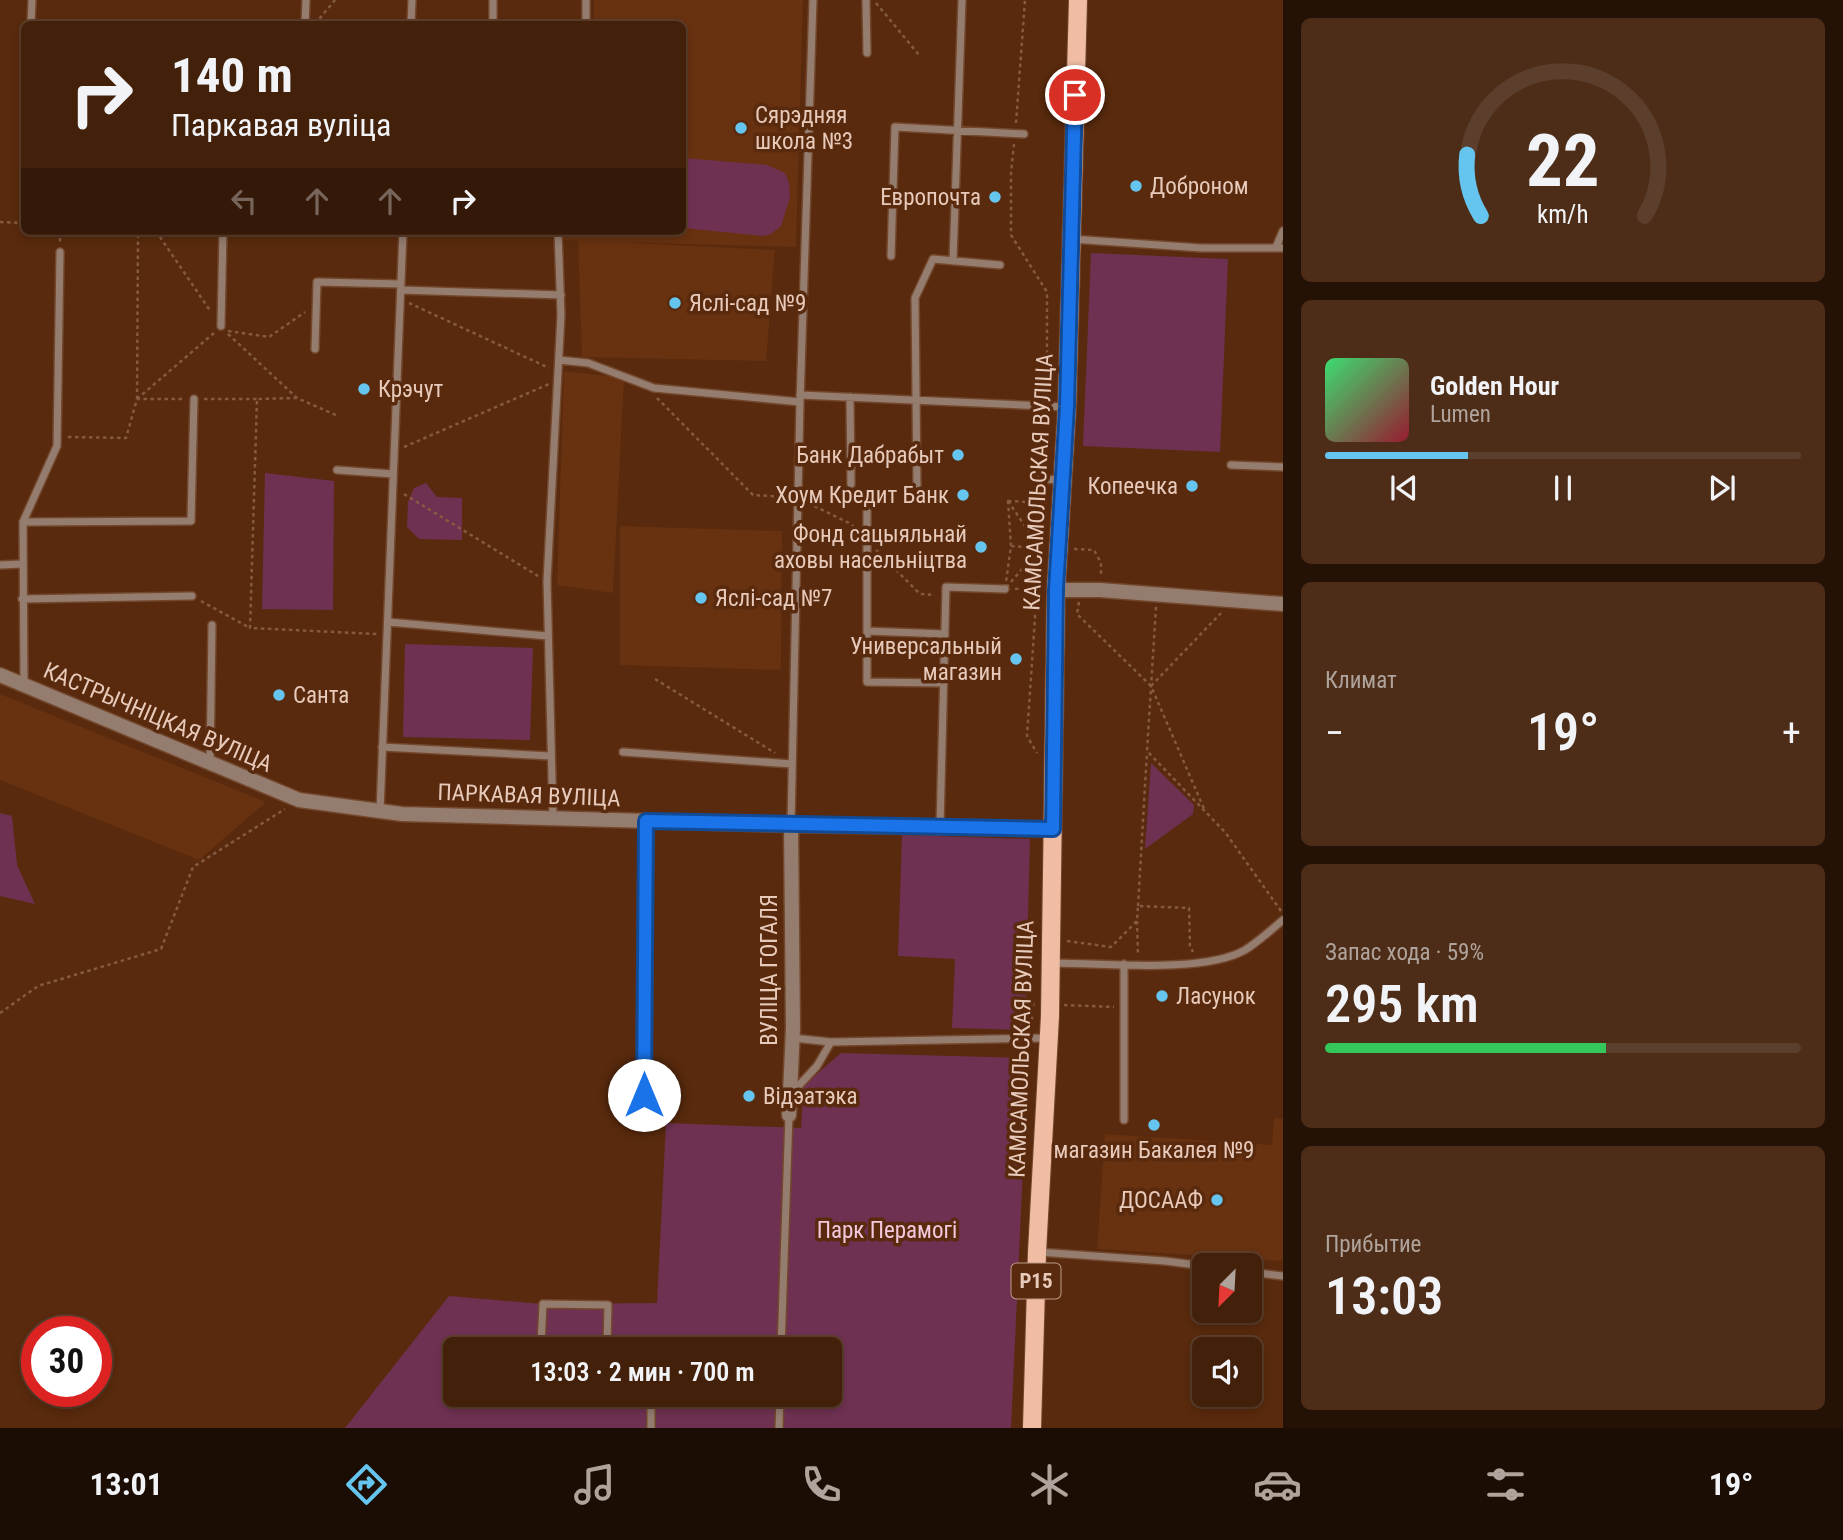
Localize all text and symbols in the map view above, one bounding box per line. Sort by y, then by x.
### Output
text: 140 m [171,47,293,104]
icon: right [56,49,147,140]
pin [1045,65,1105,125]
icon: arrive [1056,76,1094,114]
place label: Сярэдняя школа №3 [755,102,853,155]
text: Паркавая вуліца [171,106,391,144]
text: 22 [1526,118,1600,204]
marker: Сярэдняя школа №3 [733,120,749,136]
place label: Доброном [1150,173,1249,200]
marker: Доброном [1128,178,1144,194]
icon: left [225,182,263,220]
icon: ahead [298,182,336,220]
icon: ahead [371,182,409,220]
icon: right [444,182,482,220]
place label: Европочта [880,184,981,211]
marker: Европочта [987,189,1003,205]
text: km/h [1537,200,1589,229]
place label: Яслі-сад №9 [689,290,806,317]
marker: Яслі-сад №9 [667,295,683,311]
street label: КАМСАМОЛЬСКАЯ ВУЛІЦА [1018,353,1059,611]
text: Golden Hour [1430,371,1559,401]
place label: Крэчут [378,376,443,403]
marker: Крэчут [356,381,372,397]
text: Lumen [1430,401,1491,428]
place label: Банк Дабрабыт [796,442,944,469]
marker: Банк Дабрабыт [950,447,966,463]
icon: previous [1385,469,1423,507]
icon: pause [1544,469,1582,507]
icon: next [1703,469,1741,507]
place label: Копеечка [1087,473,1178,500]
marker: Копеечка [1184,478,1200,494]
place label: Хоум Кредит Банк [775,482,949,509]
marker: Хоум Кредит Банк [955,487,971,503]
place label: Фонд сацыяльнай аховы насельніцтва [774,521,967,574]
marker: Фонд сацыяльнай аховы насельніцтва [973,539,989,555]
place label: Яслі-сад №7 [715,585,832,612]
marker: Яслі-сад №7 [693,590,709,606]
place label: Универсальный магазин [850,633,1002,686]
marker: Универсальный магазин [1008,651,1024,667]
street label: КАСТРЫЧНІЦКАЯ ВУЛІЦА [39,657,276,778]
text: Климат [1325,667,1397,694]
place label: Санта [293,682,349,709]
marker: Санта [271,687,287,703]
text: 19° [1527,702,1599,763]
text: − [1325,711,1344,755]
text: + [1782,711,1801,755]
street label: ПАРКАВАЯ ВУЛІЦА [437,779,621,812]
street label: ВУЛІЦА ГОГАЛЯ [756,894,783,1046]
street label: КАМСАМОЛЬСКАЯ ВУЛІЦА [1004,920,1039,1178]
text: Запас хода · 59% [1325,939,1484,966]
text: 295 km [1325,974,1479,1035]
place label: Ласунок [1176,983,1256,1010]
marker: Ласунок [1154,988,1170,1004]
position arrow [607,1058,681,1132]
place label: Відэатэка [763,1083,858,1110]
marker: Відэатэка [741,1088,757,1104]
marker: магазин Бакалея №9 [1146,1117,1162,1133]
place label: магазин Бакалея №9 [1054,1137,1254,1164]
place label: ДОСААФ [1119,1187,1203,1214]
marker: ДОСААФ [1209,1192,1225,1208]
park label: Парк Перамогі [817,1217,957,1244]
text: Прибытие [1325,1231,1421,1258]
north arrow [1192,1253,1262,1323]
map controls [1192,1253,1262,1407]
road number: Р15 [1012,1264,1060,1298]
text: 13:03 [1325,1266,1443,1327]
speed limit sign: 30 [21,1316,112,1407]
button: sound [1192,1337,1262,1407]
text: 13:03 · 2 мин · 700 m [530,1357,755,1387]
icon: directions [342,1460,391,1509]
icon: music [570,1460,619,1509]
icon: phone [797,1460,846,1509]
icon: climate [1025,1460,1074,1509]
icon: car [1253,1460,1302,1509]
icon: filters [1481,1460,1530,1509]
text: 13:01 [89,1465,163,1503]
text: 19° [1709,1465,1754,1503]

